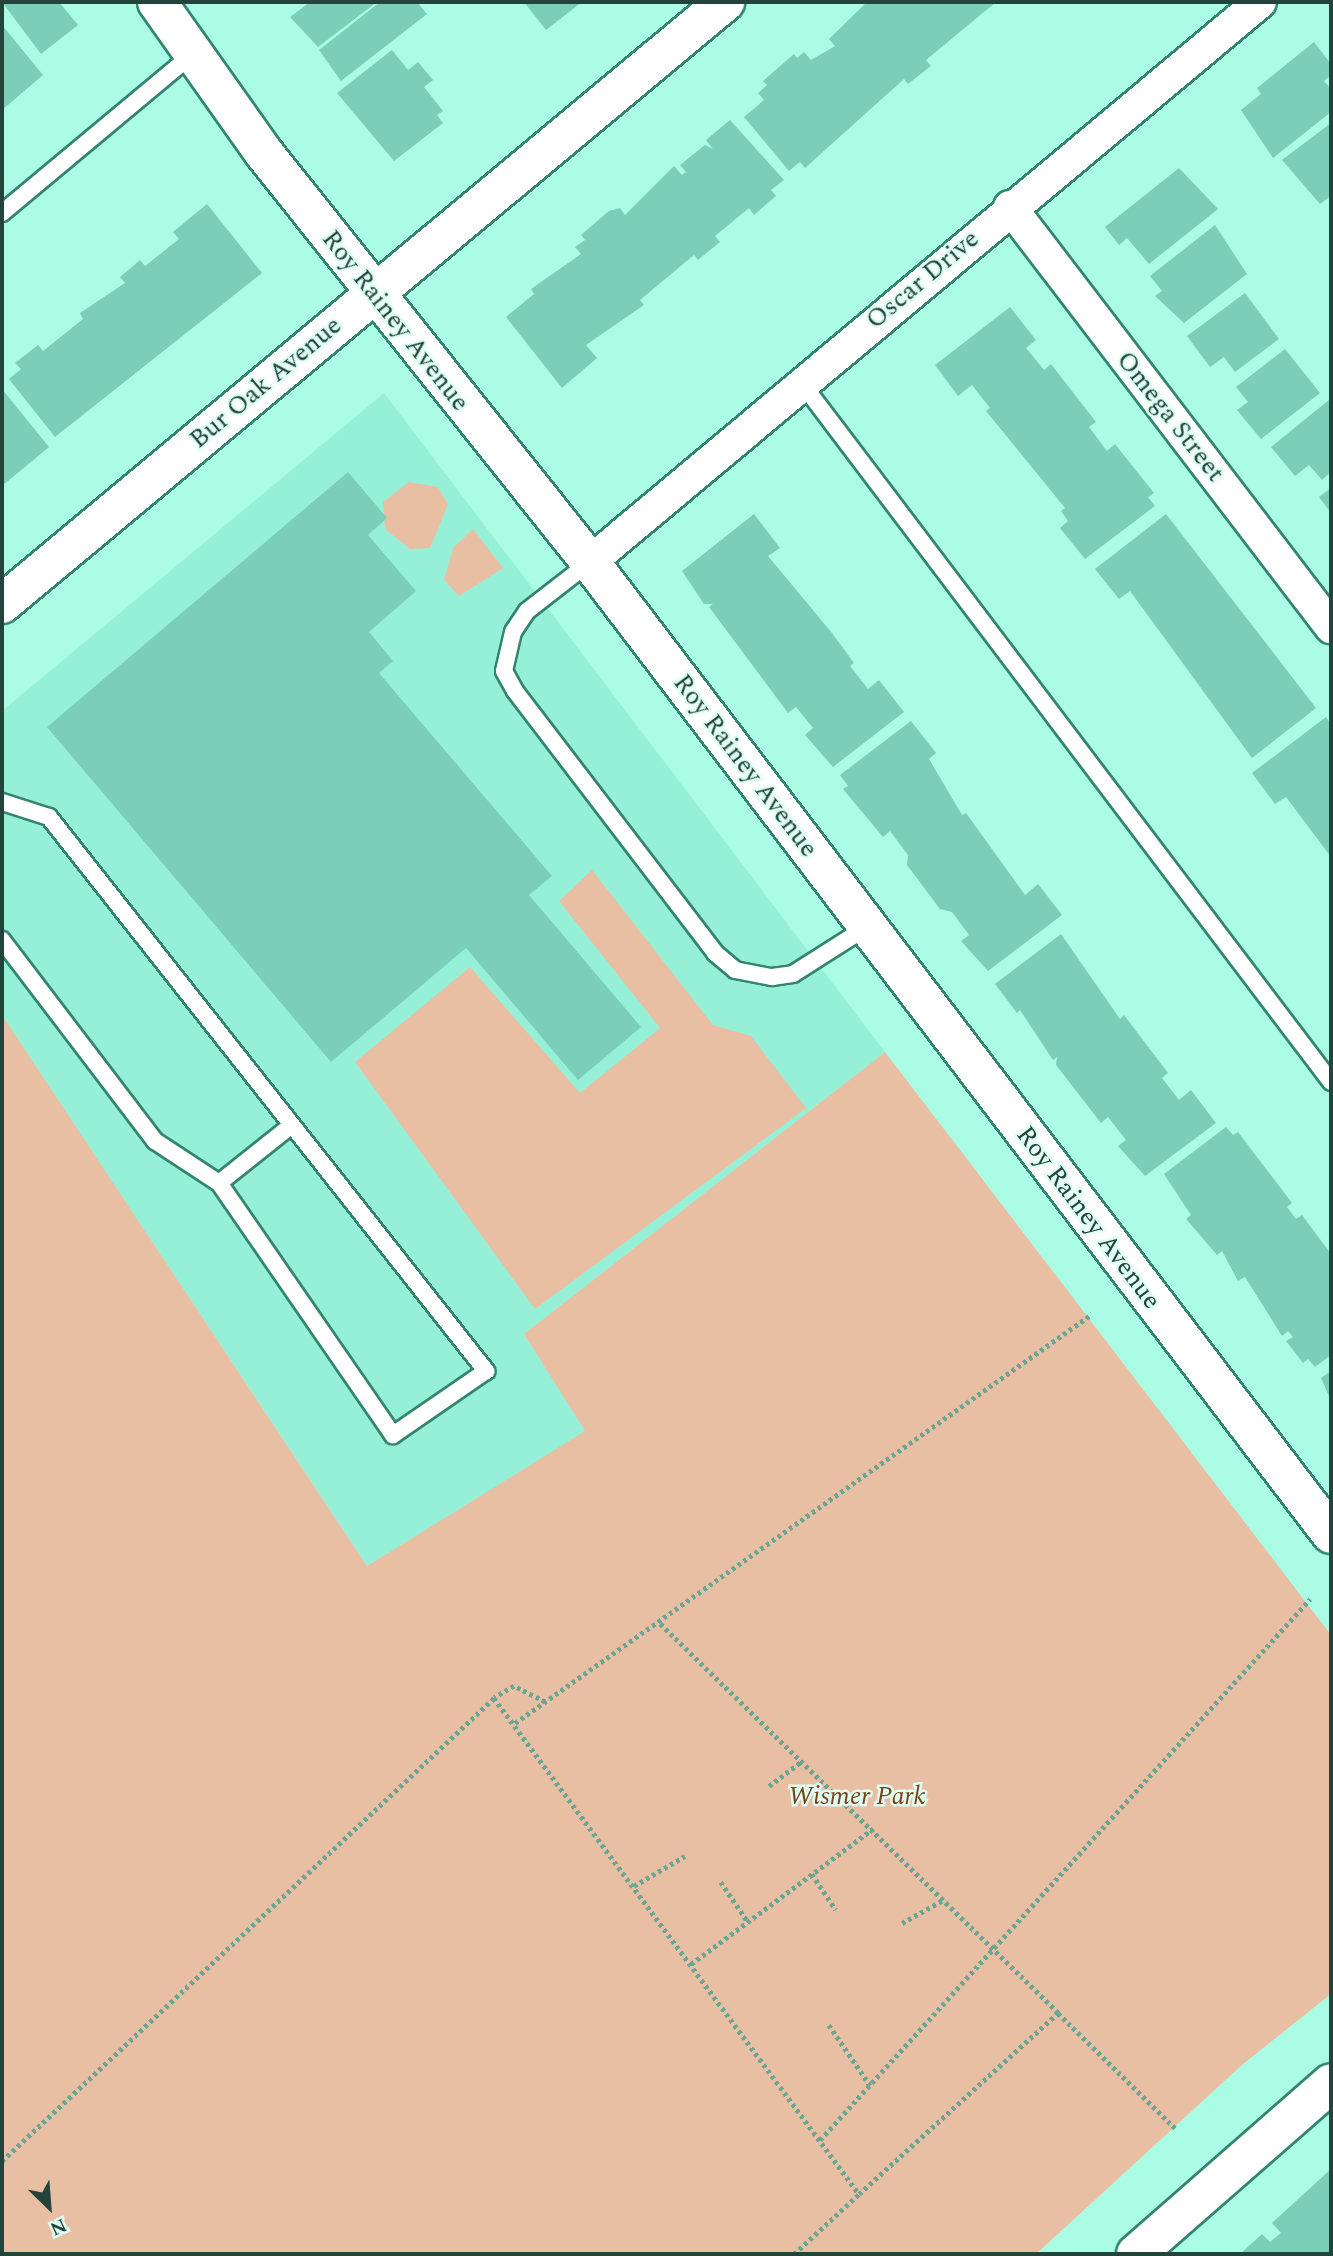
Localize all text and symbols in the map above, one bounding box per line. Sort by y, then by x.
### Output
street label: Roy Rainey Avenue [315,224,475,418]
street label: Oscar Drive [860,224,986,336]
street label: Bur Oak Avenue [184,310,348,456]
street label: Omega Street [1109,345,1231,489]
street label: Roy Rainey Avenue [666,668,824,864]
street label: Roy Rainey Avenue [1009,1120,1167,1316]
park label: Wismer Park [788,1781,926,1813]
north arrow [14,2172,84,2242]
text: N [45,2210,71,2243]

